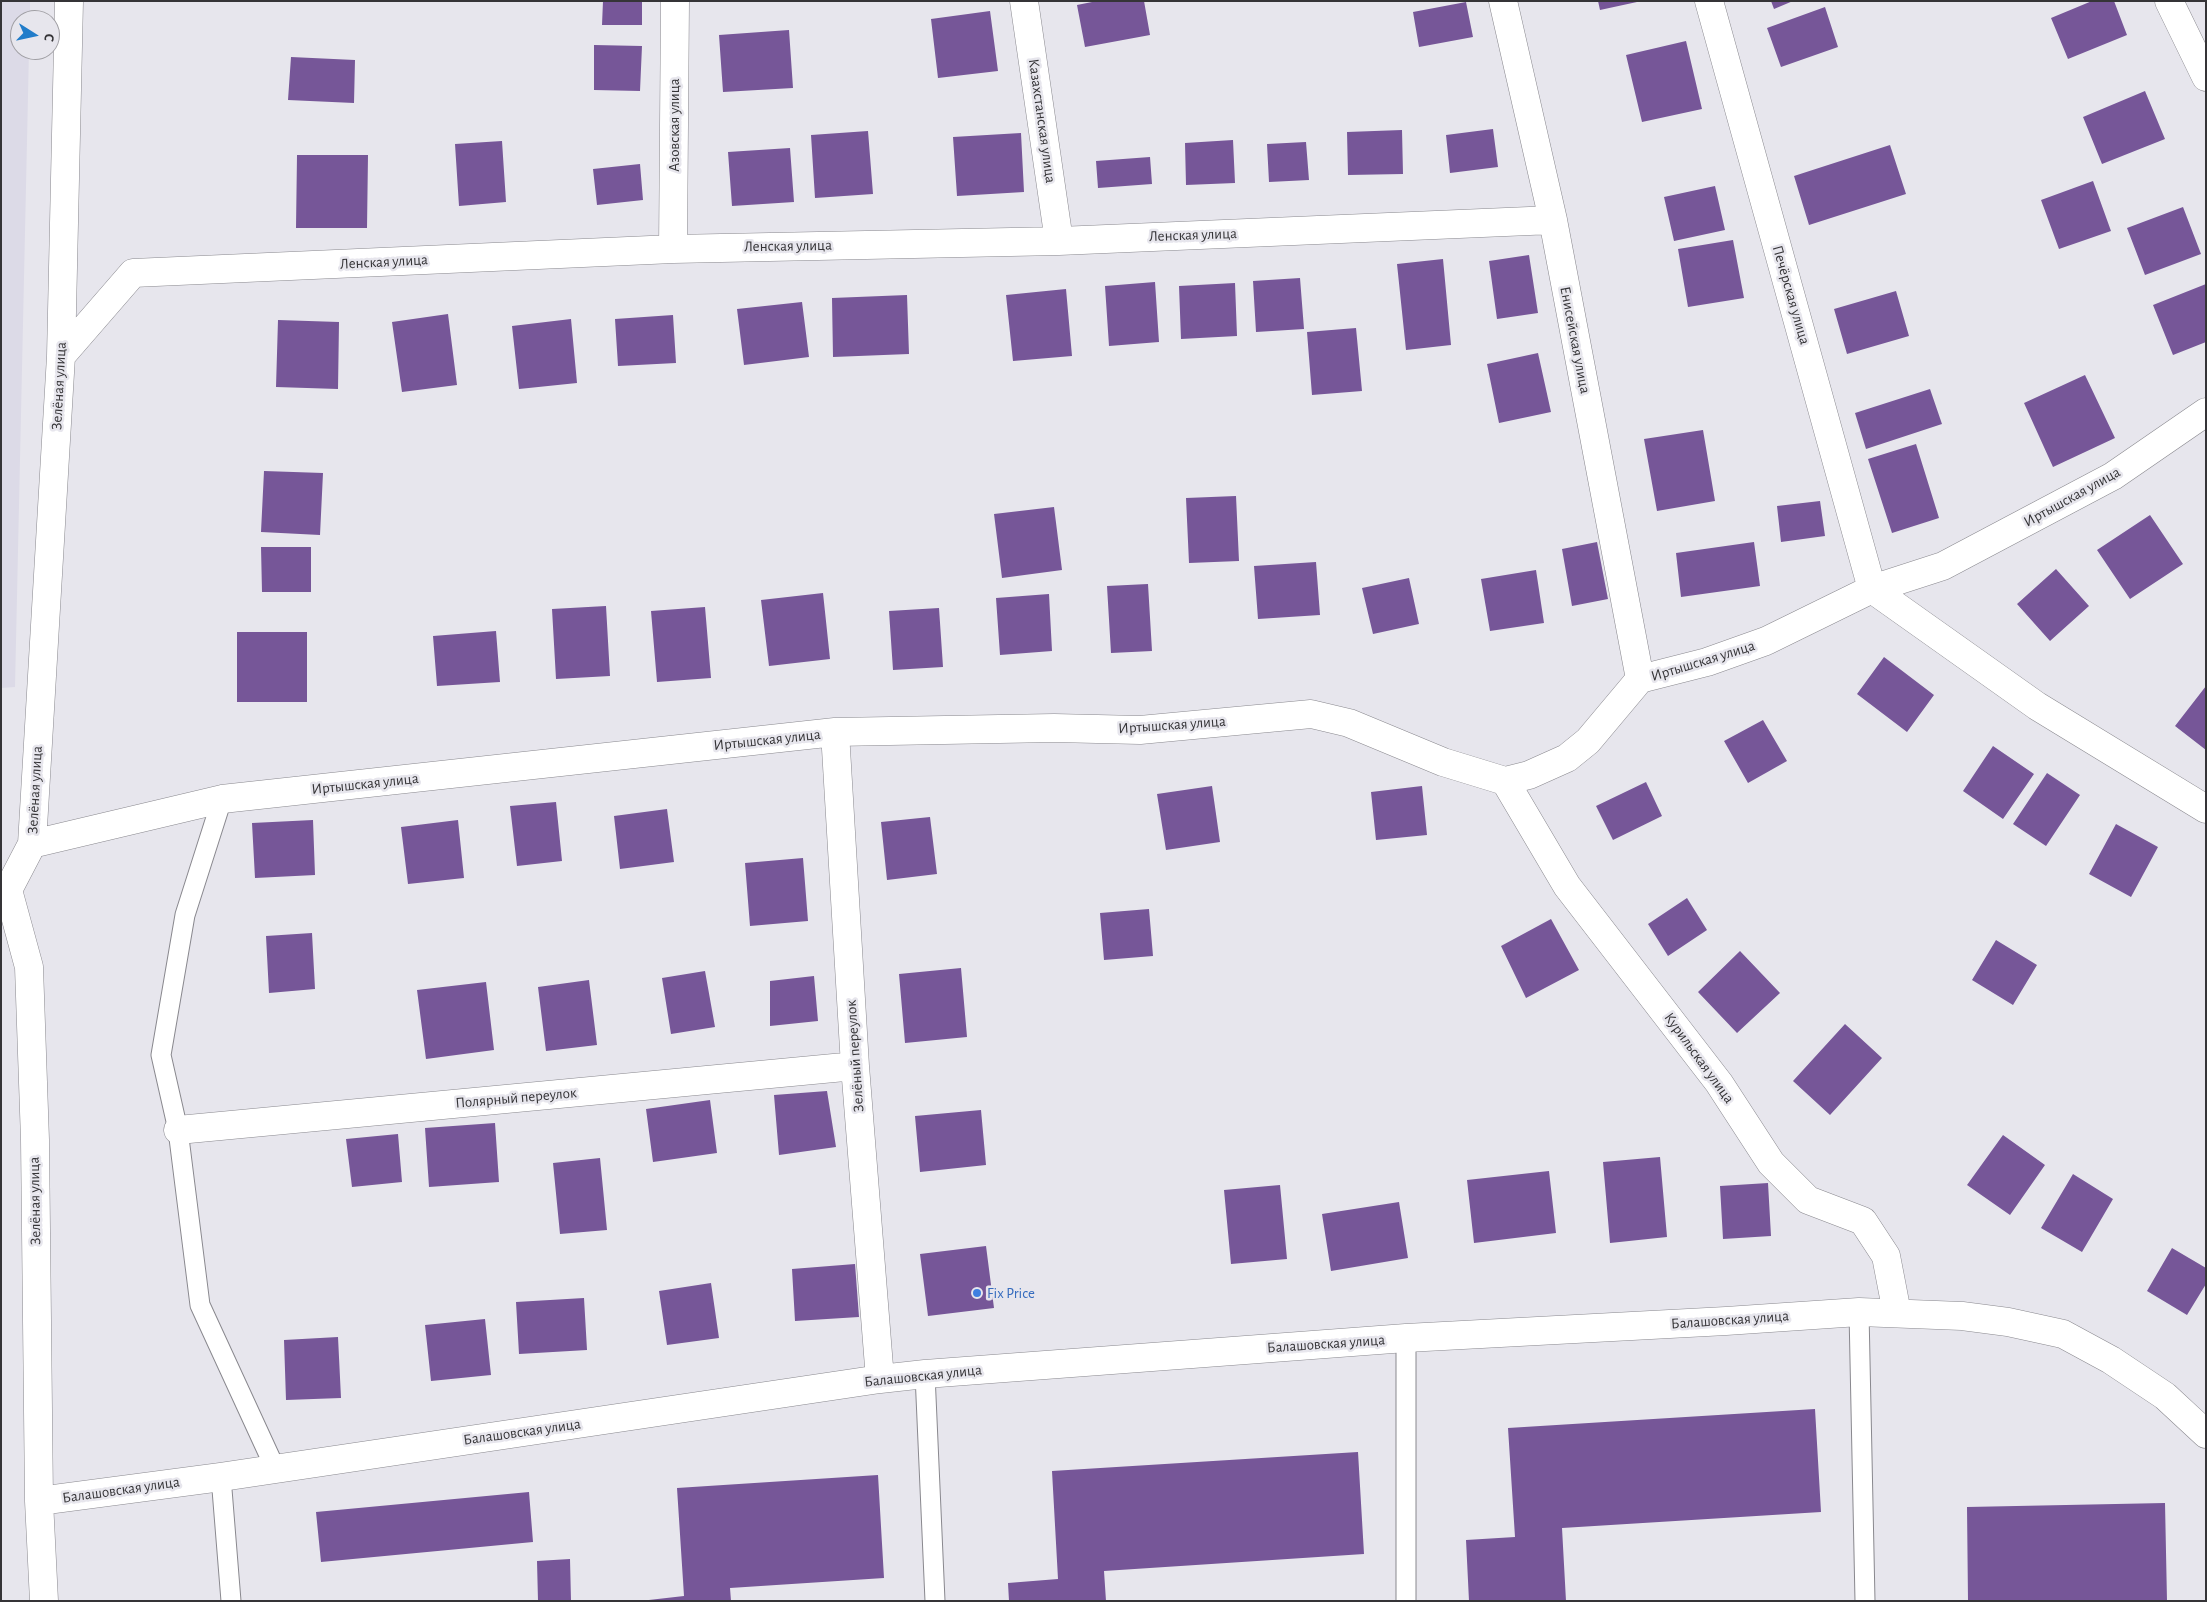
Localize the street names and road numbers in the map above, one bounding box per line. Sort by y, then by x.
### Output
street label: Казахстанская улица [1024,58,1060,184]
street label: Азовская улица [665,78,683,172]
street label: Ленская улица [1149,224,1237,246]
street label: Ленская улица [744,236,832,256]
street label: Печёрская улица [1768,243,1814,347]
street label: Ленская улица [340,251,428,273]
street label: Енисейская улица [1556,285,1594,395]
street label: Зелёная улица [48,341,70,431]
street label: Иртышская улица [2021,463,2123,531]
street label: Иртышская улица [1649,637,1757,685]
street label: Иртышская улица [1118,712,1226,738]
street label: Иртышская улица [713,725,821,755]
street label: Зелёная улица [24,745,46,835]
street label: Иртышская улица [311,769,419,799]
street label: Зелёный переулок [842,999,868,1113]
street label: Курильская улица [1660,1009,1738,1107]
street label: Полярный переулок [455,1084,577,1112]
street label: Зелёная улица [25,1157,45,1245]
street label: Балашовская улица [1670,1307,1790,1333]
street label: Балашовская улица [1266,1331,1386,1357]
street label: Балашовская улица [863,1361,983,1391]
street label: Балашовская улица [462,1415,582,1449]
street label: Балашовская улица [61,1473,181,1507]

